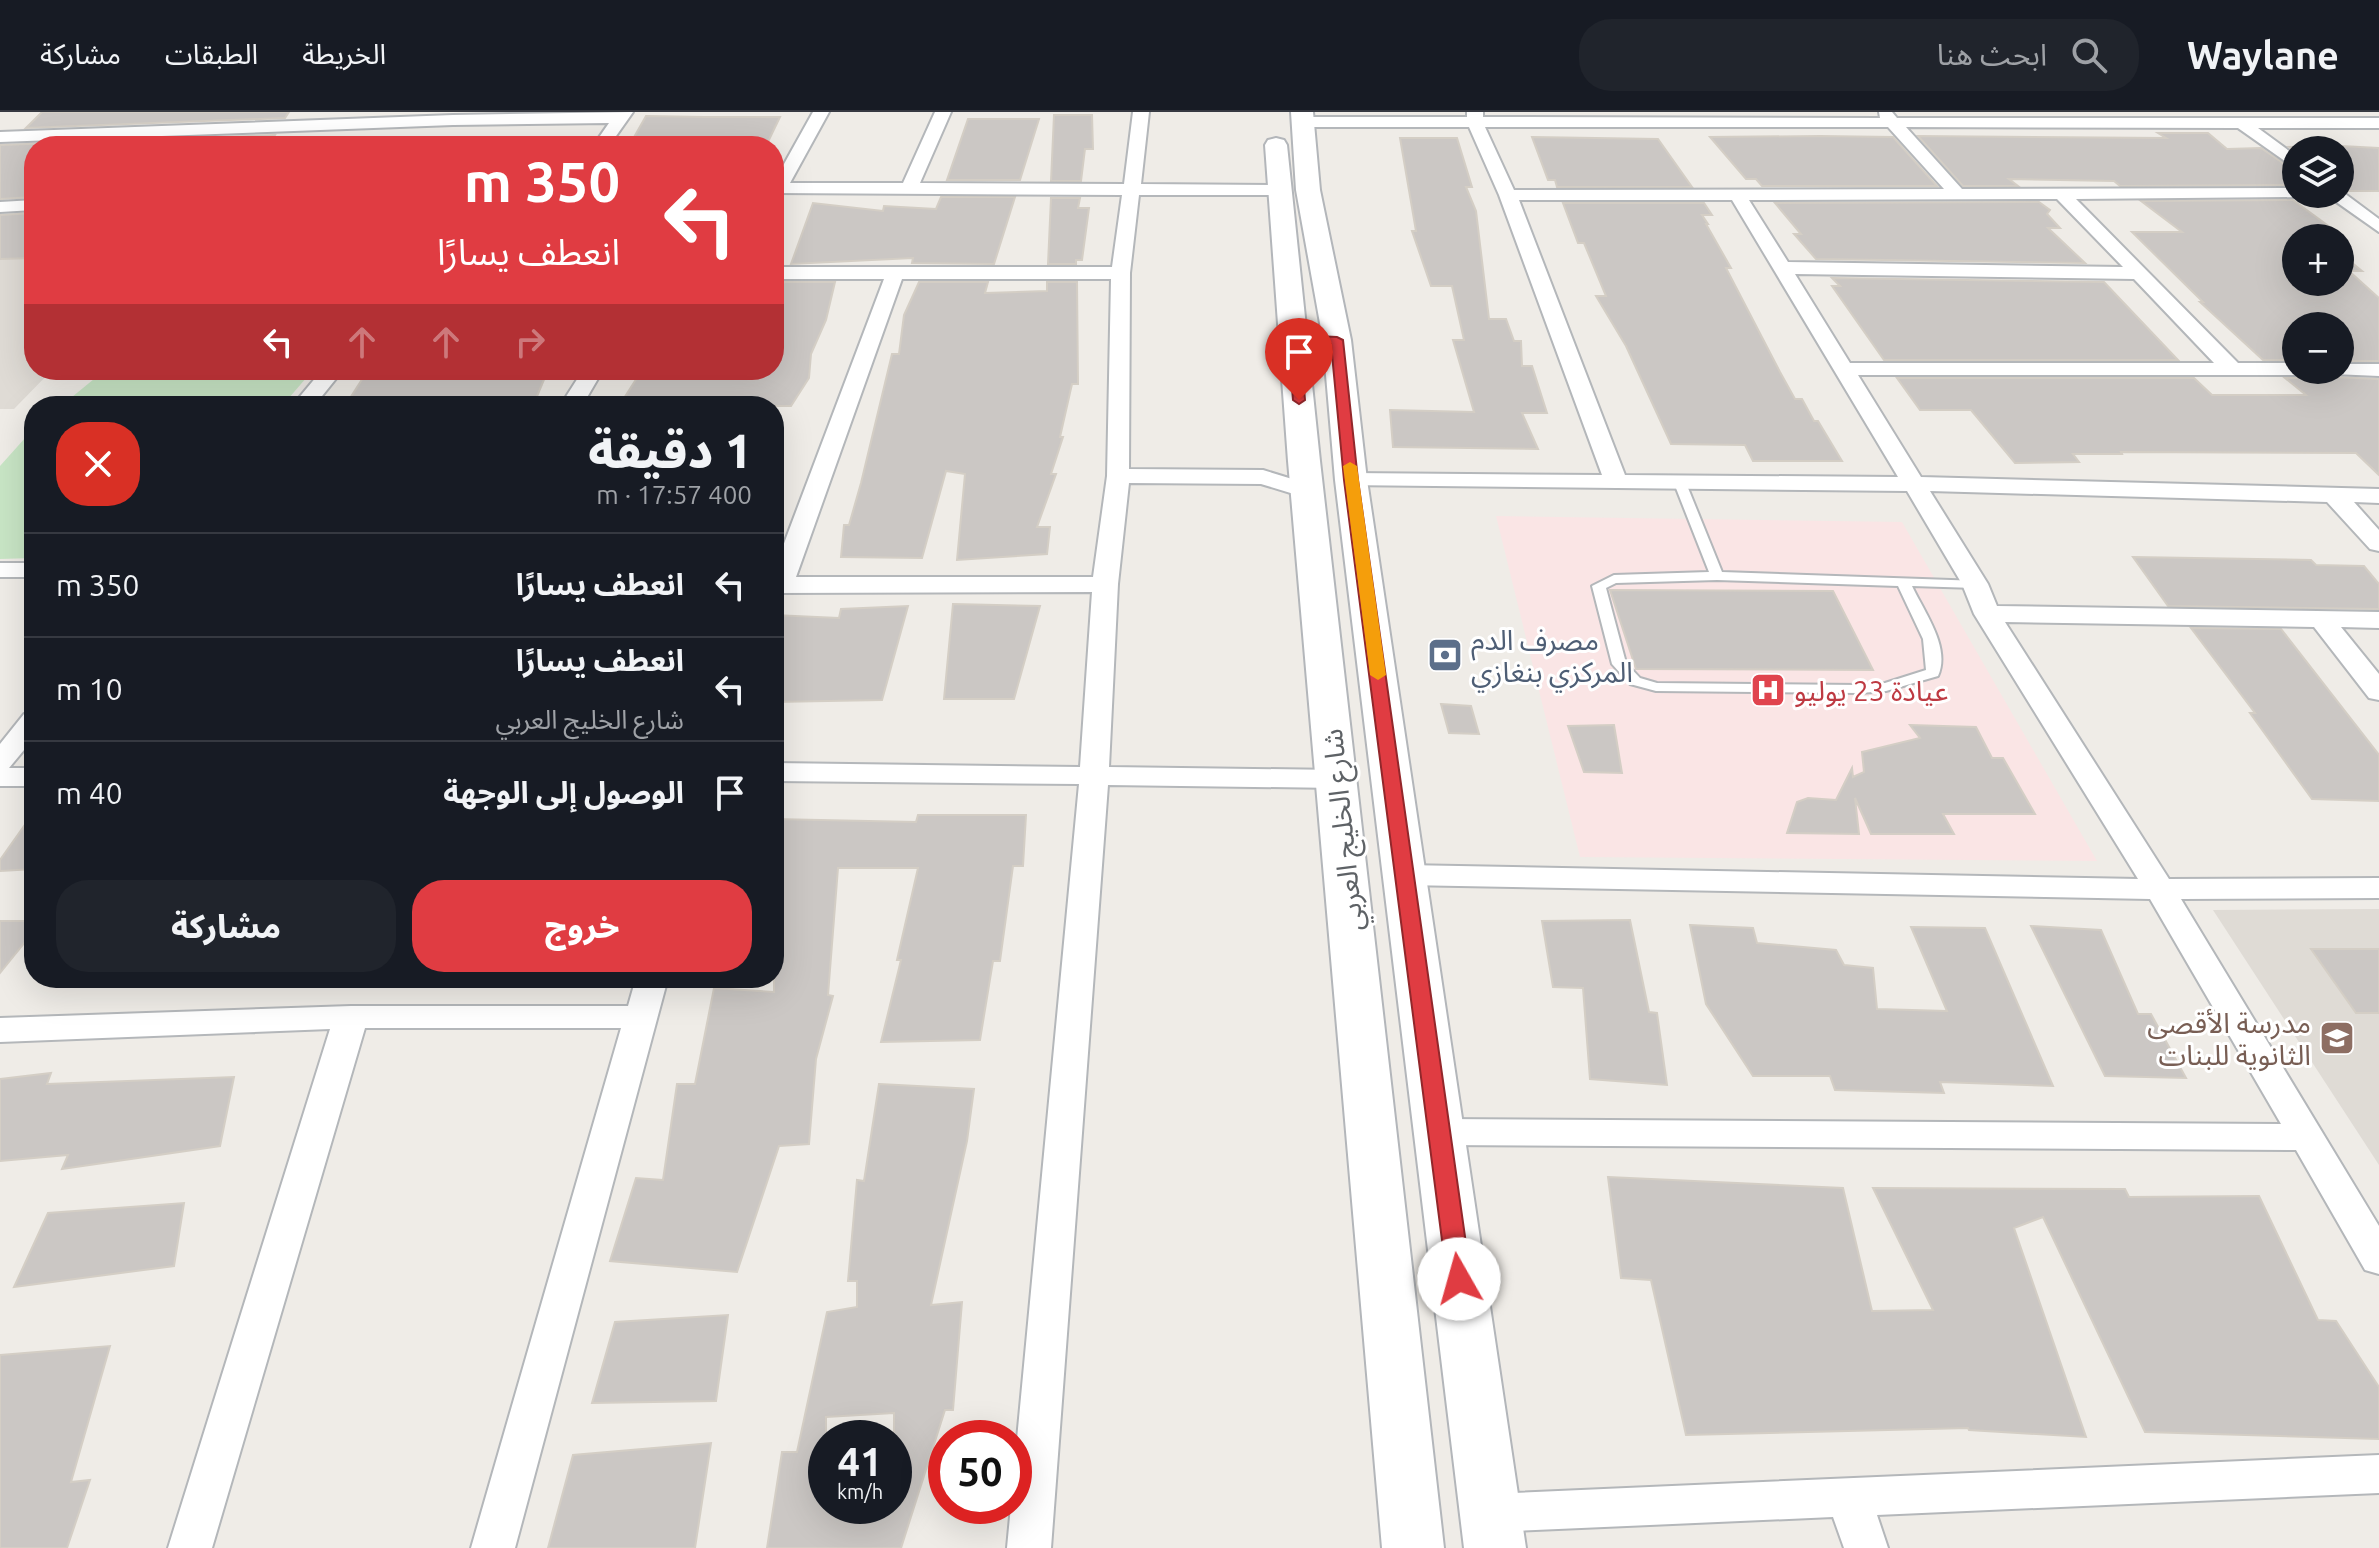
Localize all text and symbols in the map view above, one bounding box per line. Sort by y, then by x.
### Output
search box [1579,19,2139,91]
icon: search [2067,33,2111,77]
text: Waylane [2187,34,2339,76]
text: ابحث هنا [1937,37,2047,71]
text: مشاركة [40,38,121,69]
text: الطبقات [165,38,258,69]
text: الخريطة [302,38,386,69]
map controls [2282,136,2354,384]
button: layers [2282,136,2354,208]
text: 350 m [464,150,620,213]
icon: left [648,168,752,272]
button: + [2282,224,2354,296]
text: انعطف يسارًا [437,231,620,272]
button: − [2282,312,2354,384]
pin [1265,318,1333,400]
icon: left [256,320,300,364]
icon: ahead [340,320,384,364]
icon: ahead [424,320,468,364]
icon: right [508,320,552,364]
icon: arrive [1277,330,1321,374]
button: close [56,422,140,506]
text: 1 دقيقة [588,423,752,477]
text: 400 m · 17:57 [596,480,752,509]
icon: left [708,563,752,607]
text: انعطف يسارًا [516,567,684,601]
text: 350 m [56,568,140,602]
place label: مصرف الدم المركزي بنغازي [1471,624,1633,693]
bank icon: مصرف الدم المركزي بنغازي [1426,636,1464,674]
text: انعطف يسارًا [516,643,684,677]
icon: left [708,667,752,711]
hospital icon: عيادة 23 يوليو [1749,671,1787,709]
text: 10 m [56,672,123,706]
place label: عيادة 23 يوليو [1794,675,1948,708]
text: شارع الخليج العربي [495,705,684,734]
street label: شارع الخليج العربي [1316,727,1374,933]
icon: arrive [708,771,752,815]
text: الوصول إلى الوجهة [443,775,684,809]
text: 40 m [56,776,123,810]
button: مشاركة [56,880,396,972]
button: خروج [412,880,752,972]
place label: مدرسة الأقصى الثانوية للبنات [2147,1007,2311,1072]
school or university icon: مدرسة الأقصى الثانوية للبنات [2318,1019,2356,1057]
position arrow [1417,1237,1501,1321]
speed limit sign: 50 [928,1420,1032,1524]
text: 41 [837,1439,883,1484]
text: km/h [837,1480,883,1503]

